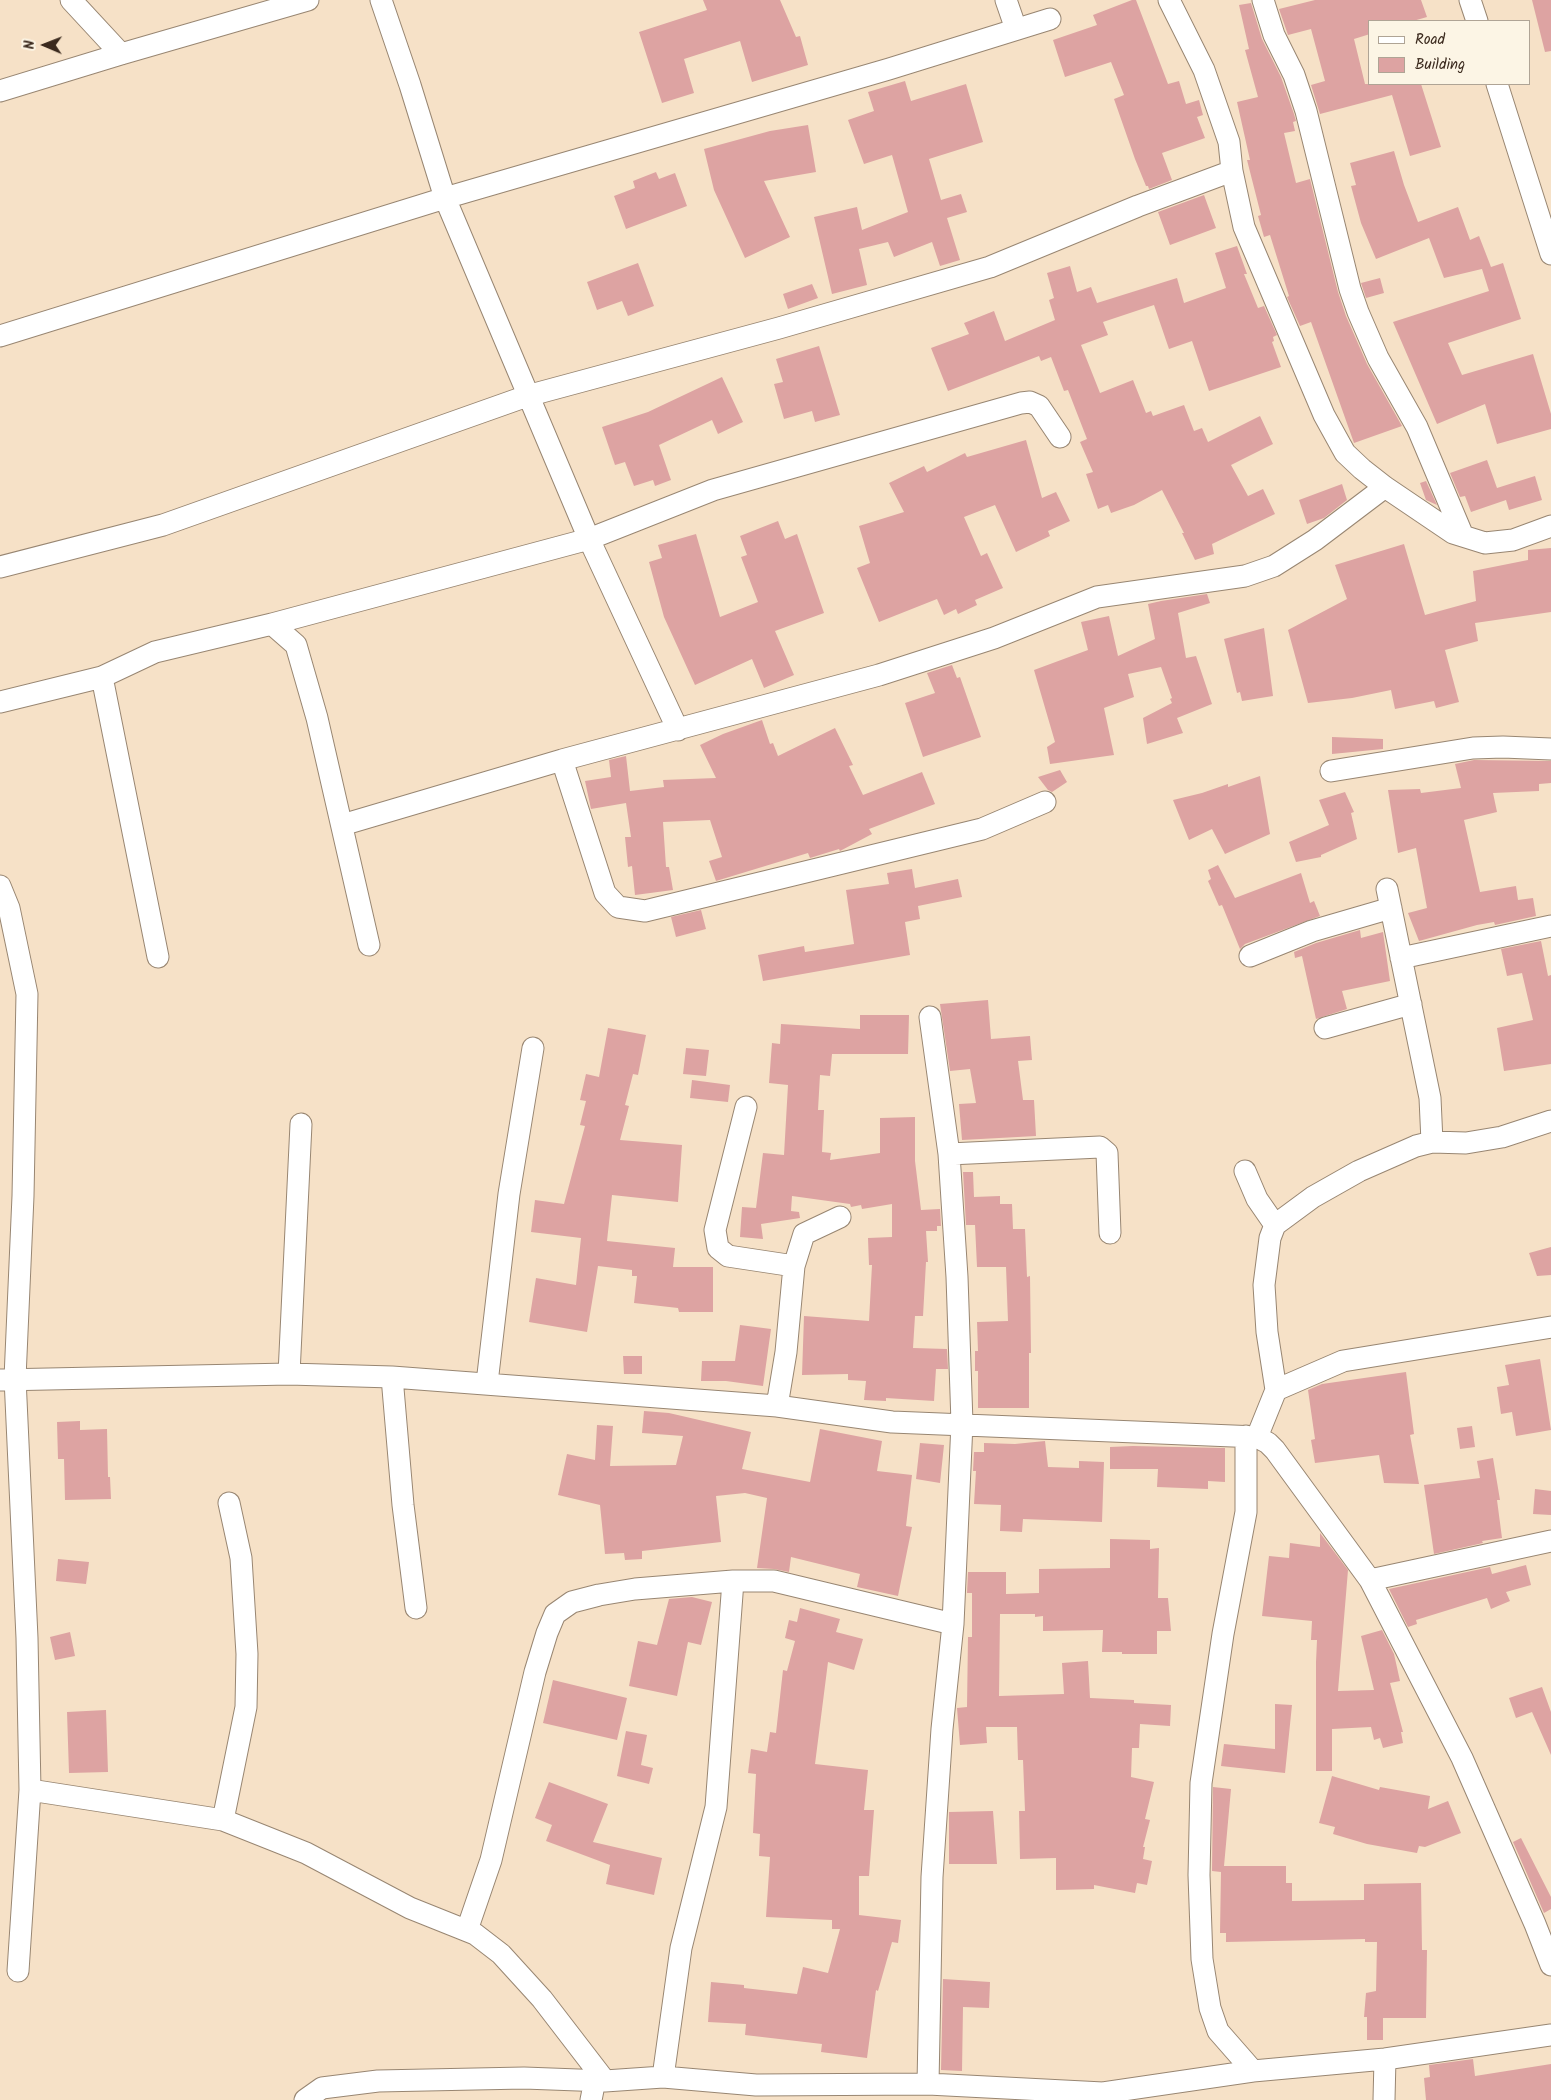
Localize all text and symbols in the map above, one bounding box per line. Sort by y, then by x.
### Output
north arrow [20,20,70,70]
legend [1368,20,1531,85]
text: Road [1415,28,1445,52]
text: N [19,40,41,49]
text: Building [1415,53,1465,77]

